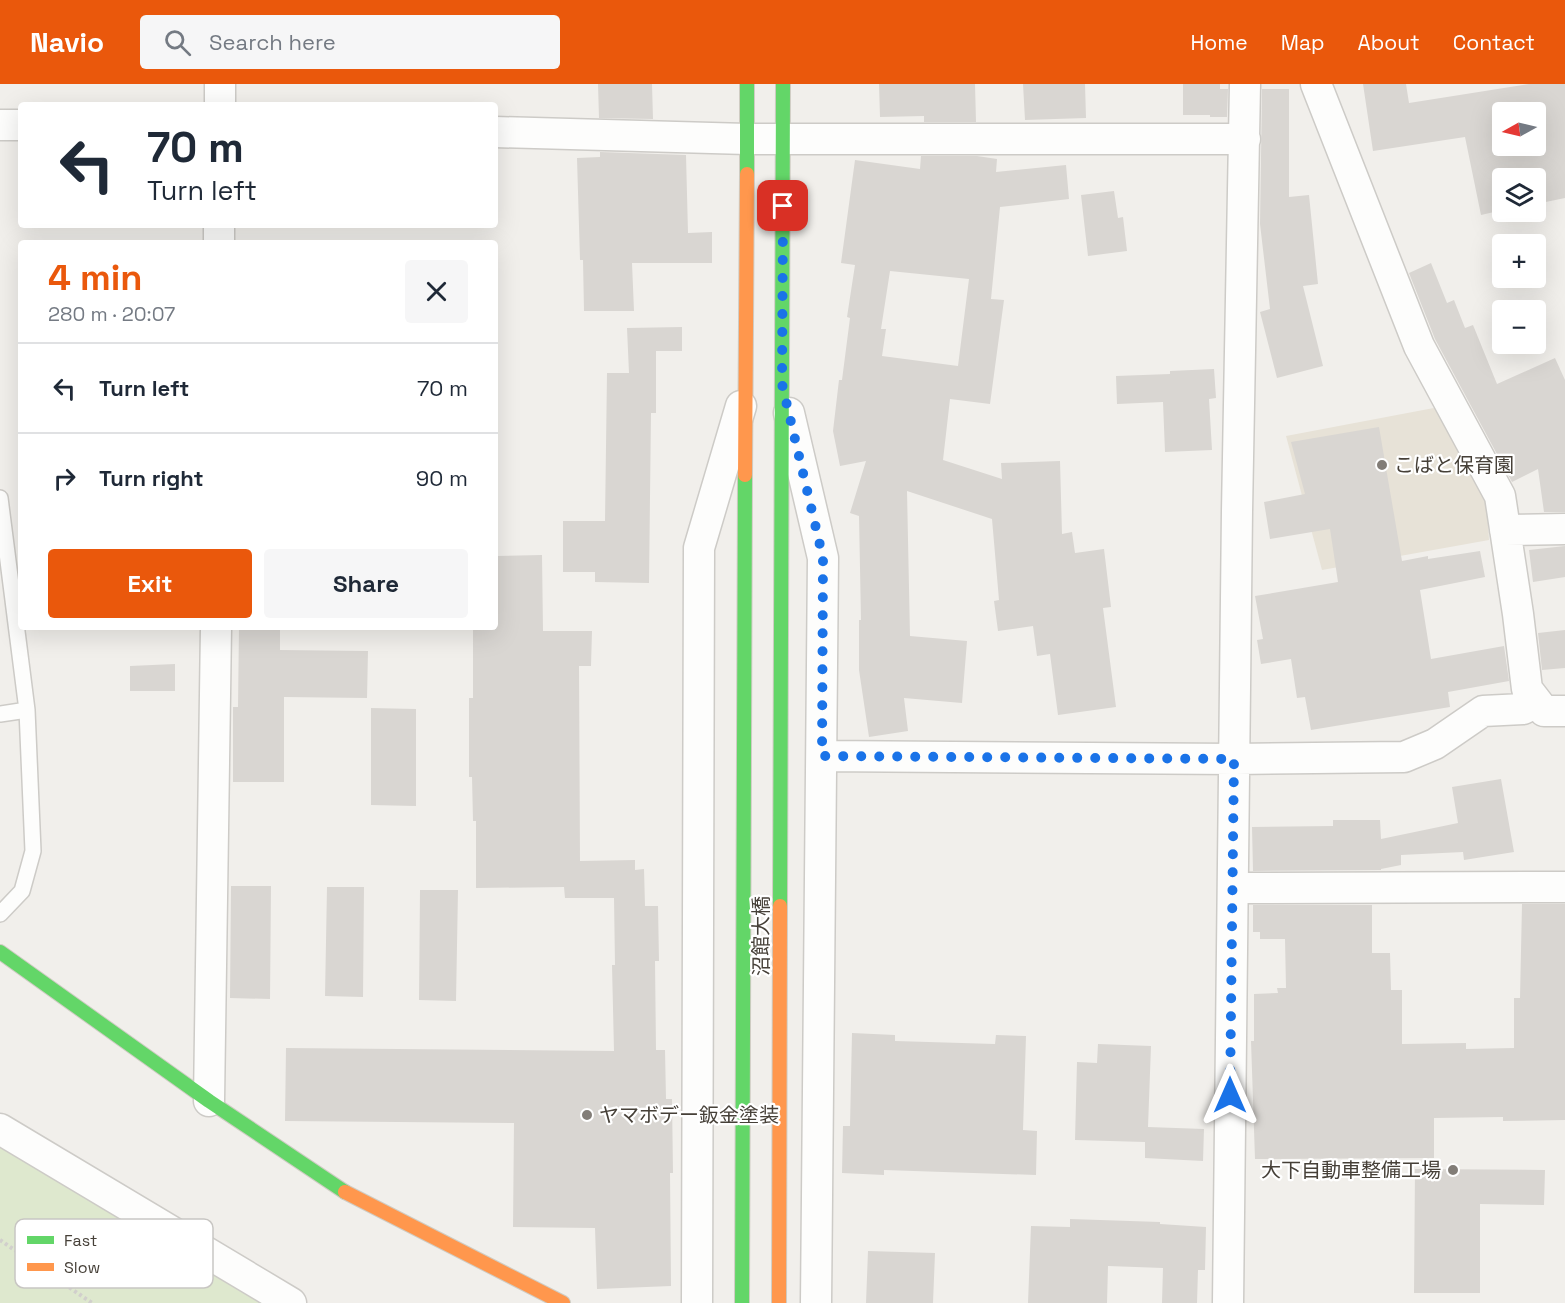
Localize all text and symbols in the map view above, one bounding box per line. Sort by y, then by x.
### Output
search box [140,15,560,69]
text: Navio [30,24,104,60]
icon: search [161,26,194,59]
text: Search here [209,28,336,56]
text: Home [1190,29,1248,56]
text: Map [1281,29,1325,56]
text: About [1358,29,1420,56]
text: Contact [1453,29,1535,56]
north arrow [1492,102,1546,156]
map controls [1492,102,1546,354]
text: 70 m [147,121,244,174]
icon: left [48,126,126,204]
button: layers [1492,168,1546,222]
text: Turn left [147,173,257,208]
pin [757,180,808,231]
icon: arrive [766,189,799,222]
button: + [1492,234,1546,288]
text: 4 min [48,255,143,301]
button: close [405,260,468,323]
button: − [1492,300,1546,354]
text: 280 m · 20:07 [48,301,175,327]
icon: left [48,372,81,405]
text: Turn left [99,374,189,402]
text: 70 m [417,374,468,402]
place label: こばと保育園 [1394,452,1514,478]
marker: こばと保育園 [1375,458,1389,472]
icon: right [48,462,81,495]
text: Turn right [99,464,204,492]
text: 90 m [416,464,468,492]
button: Exit [48,549,252,618]
button: Share [264,549,468,618]
street label: 沼館大橋 [748,896,774,976]
position arrow [1198,1063,1262,1127]
place label: ヤマボデー鈑金塗装 [599,1102,779,1128]
marker: ヤマボデー鈑金塗装 [580,1108,594,1122]
place label: 大下自動車整備工場 [1261,1157,1441,1183]
marker: 大下自動車整備工場 [1446,1163,1460,1177]
legend [15,1219,213,1288]
text: Fast [64,1230,97,1251]
text: Slow [64,1257,100,1278]

